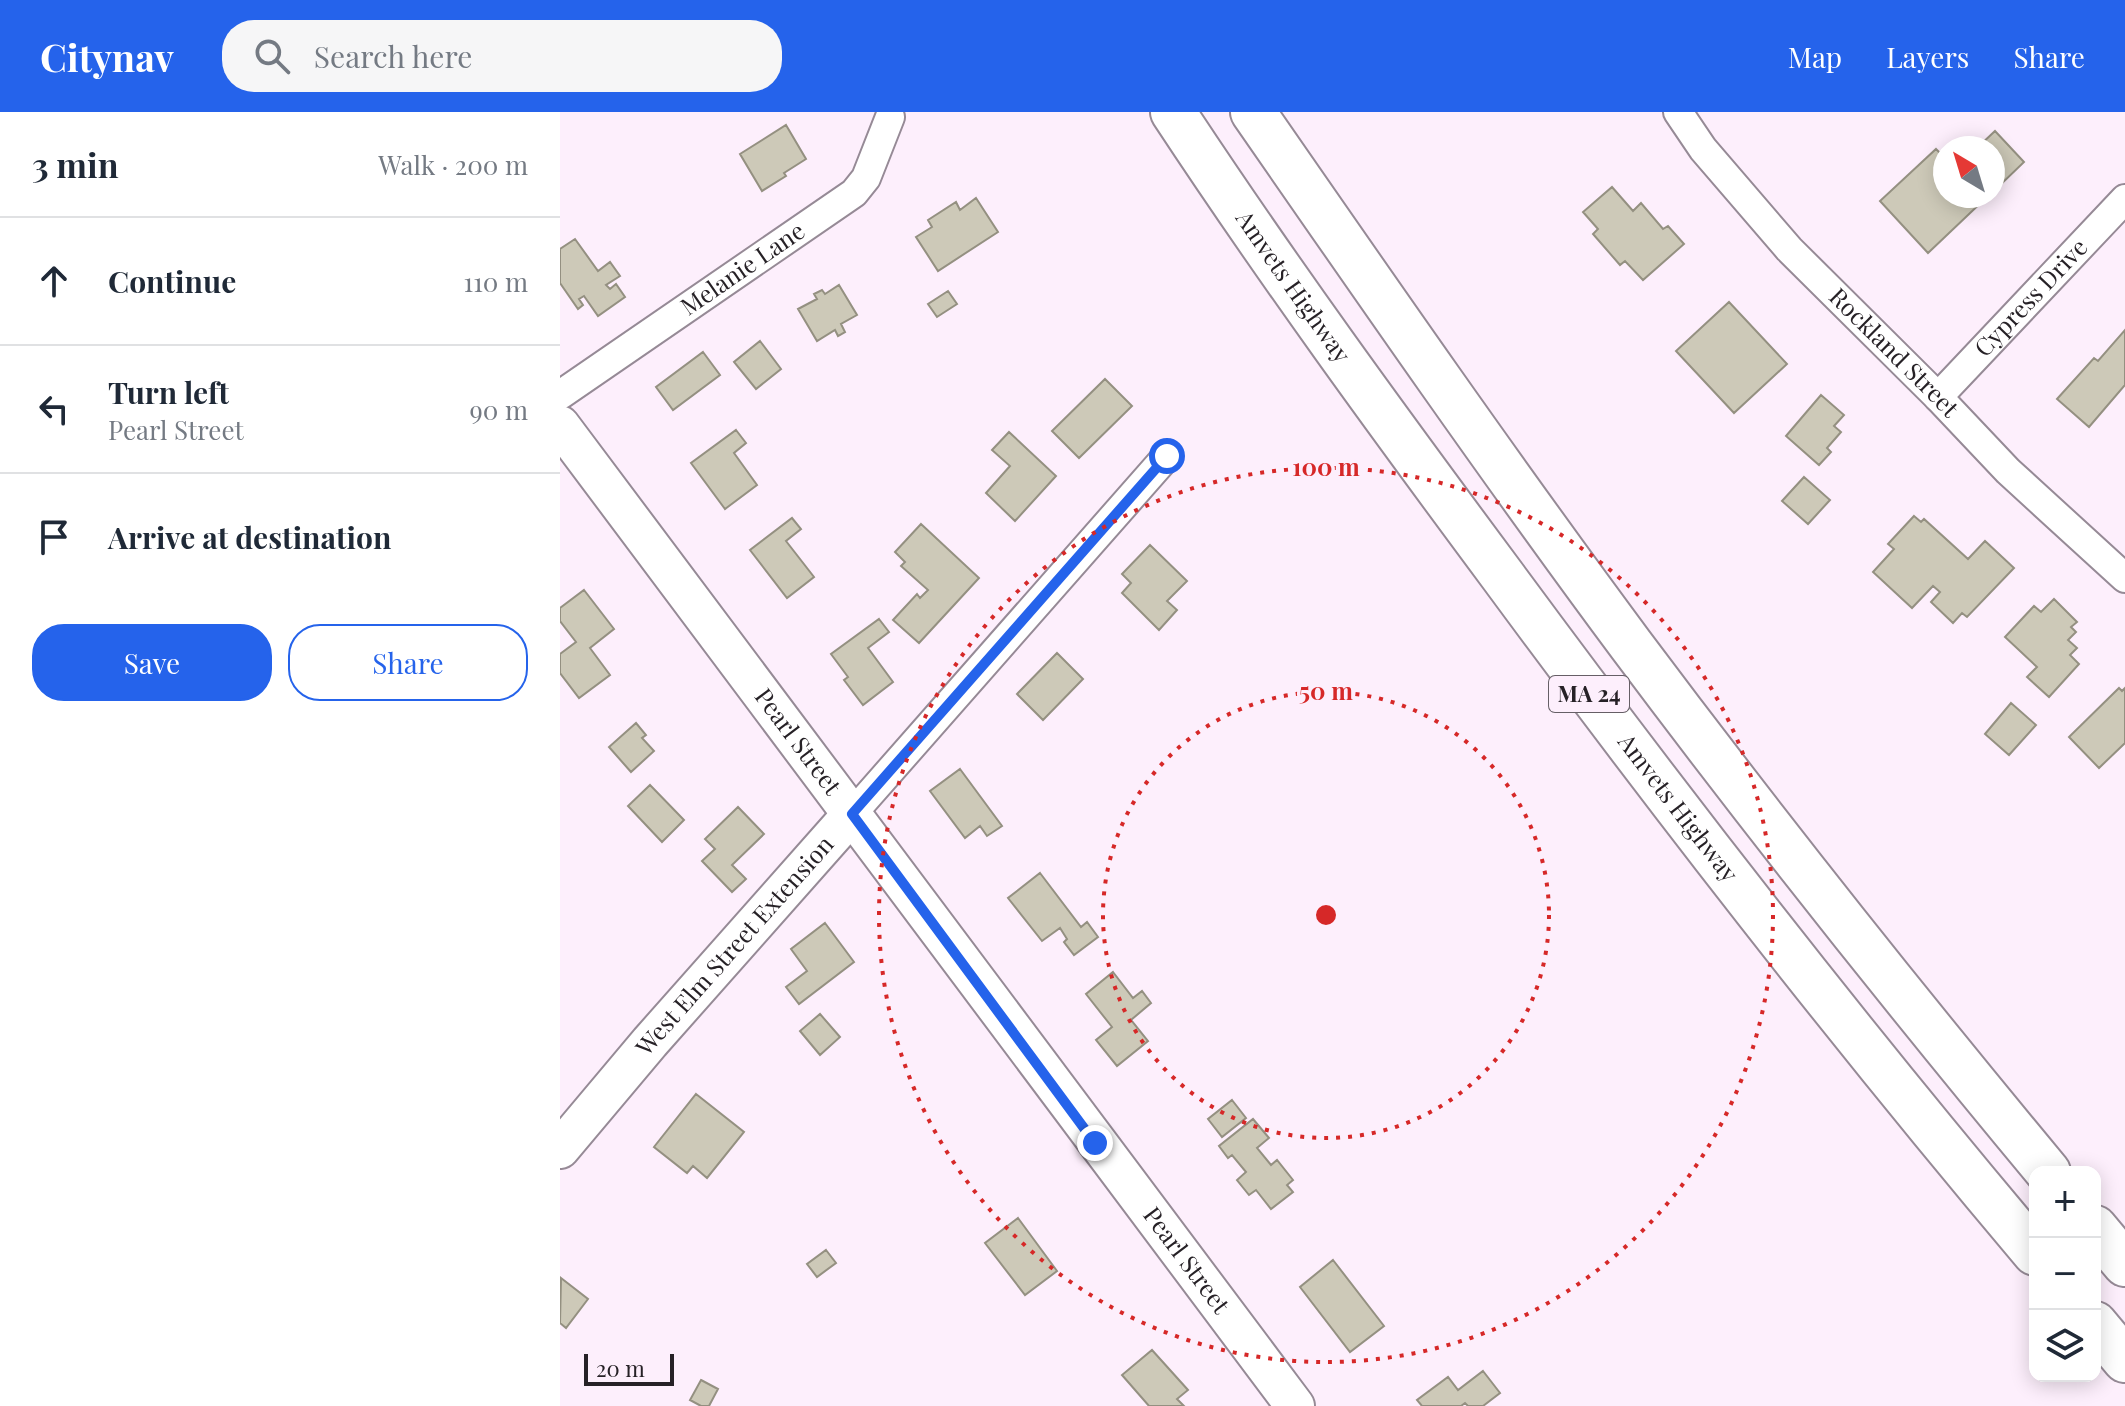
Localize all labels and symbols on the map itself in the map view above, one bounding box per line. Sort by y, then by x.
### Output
north arrow [1933,136,2005,208]
street label: Amvets Highway [1229,203,1359,368]
street label: Melanie Lane [674,214,810,321]
street label: Cypress Drive [1966,231,2093,363]
street label: Rockland Street [1823,280,1967,423]
route start [1149,438,1185,474]
text: 100 m [1292,450,1360,482]
text: 50 m [1299,674,1353,706]
road number: MA 24 [1549,676,1629,712]
street label: Pearl Street [749,681,850,801]
street label: Amvets Highway [1611,725,1746,888]
street label: West Elm Street Extension [627,828,839,1062]
centre of rings [1312,901,1340,929]
route end [1077,1125,1113,1161]
street label: Pearl Street [1137,1200,1238,1319]
scale bar [584,1350,674,1386]

